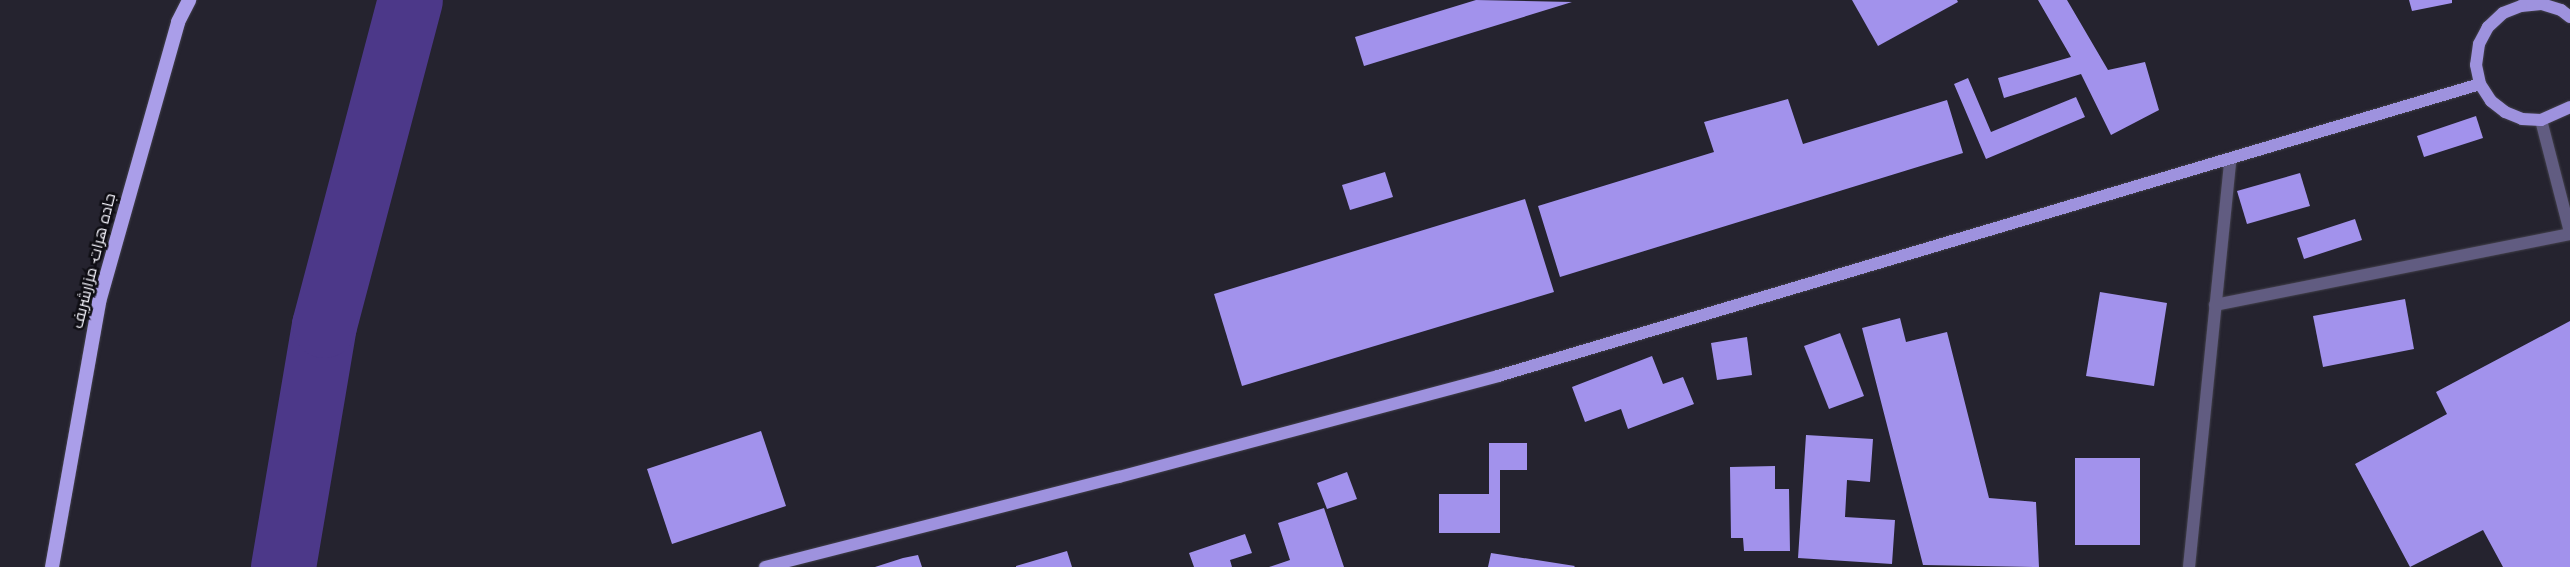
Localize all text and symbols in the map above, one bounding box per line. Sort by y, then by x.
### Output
street label: جاده هرات- مزارشریف [68,190,120,332]

